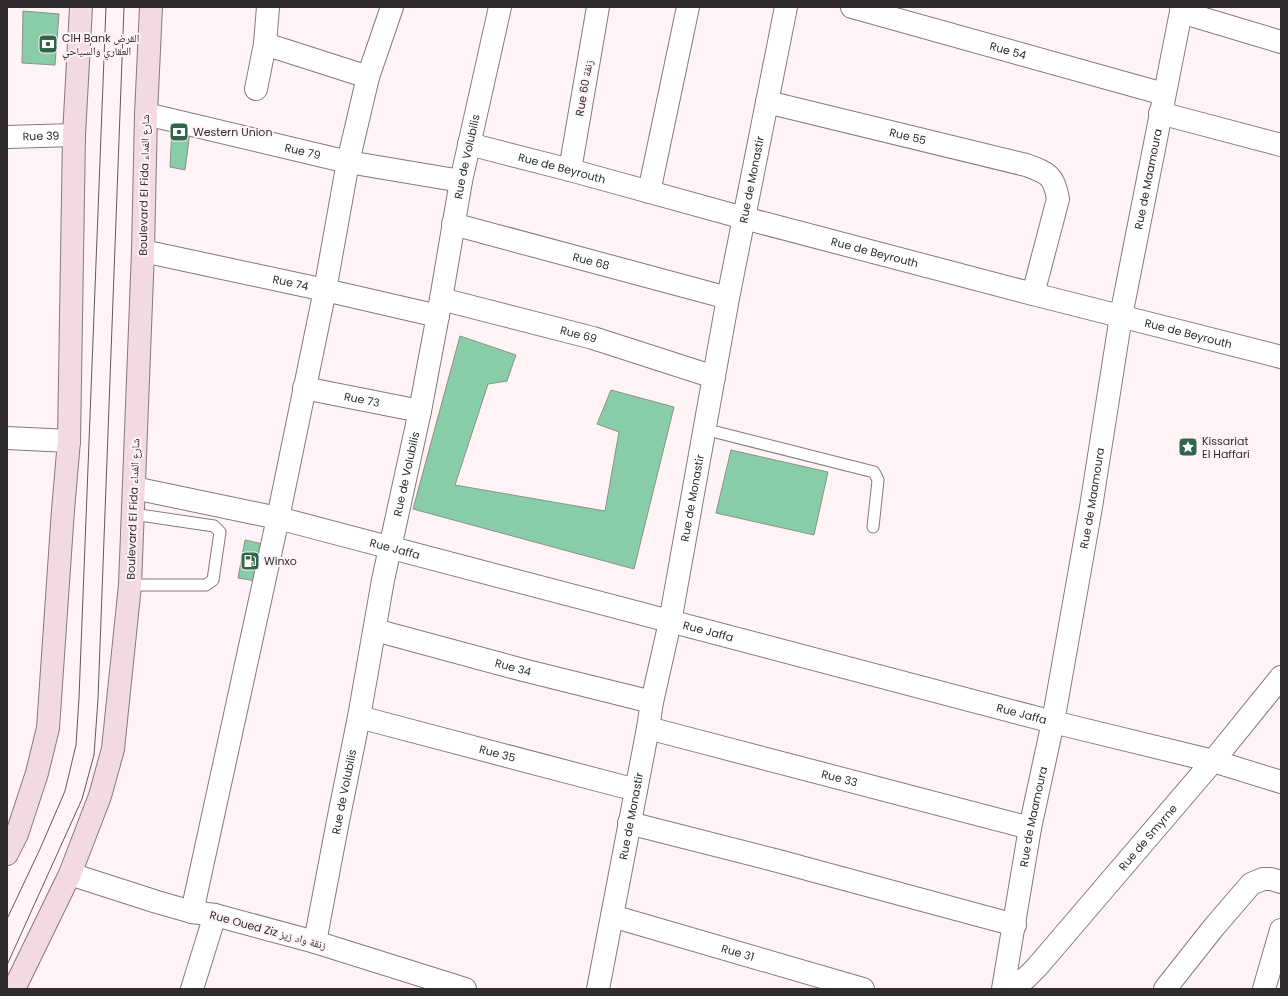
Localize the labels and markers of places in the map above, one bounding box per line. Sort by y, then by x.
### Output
place label: CIH Bank القرض العقاري والسياحي [62,30,139,60]
bank icon: CIH Bank القرض العقاري والسياحي [37,33,59,55]
bank icon: Western Union [168,121,190,143]
place label: Western Union [193,124,272,140]
place label: Kissariat El Haffari [1202,433,1250,462]
place icon: Kissariat El Haffari [1177,436,1199,458]
fuel station icon: Winxo [239,550,261,572]
place label: Winxo [264,553,297,569]

